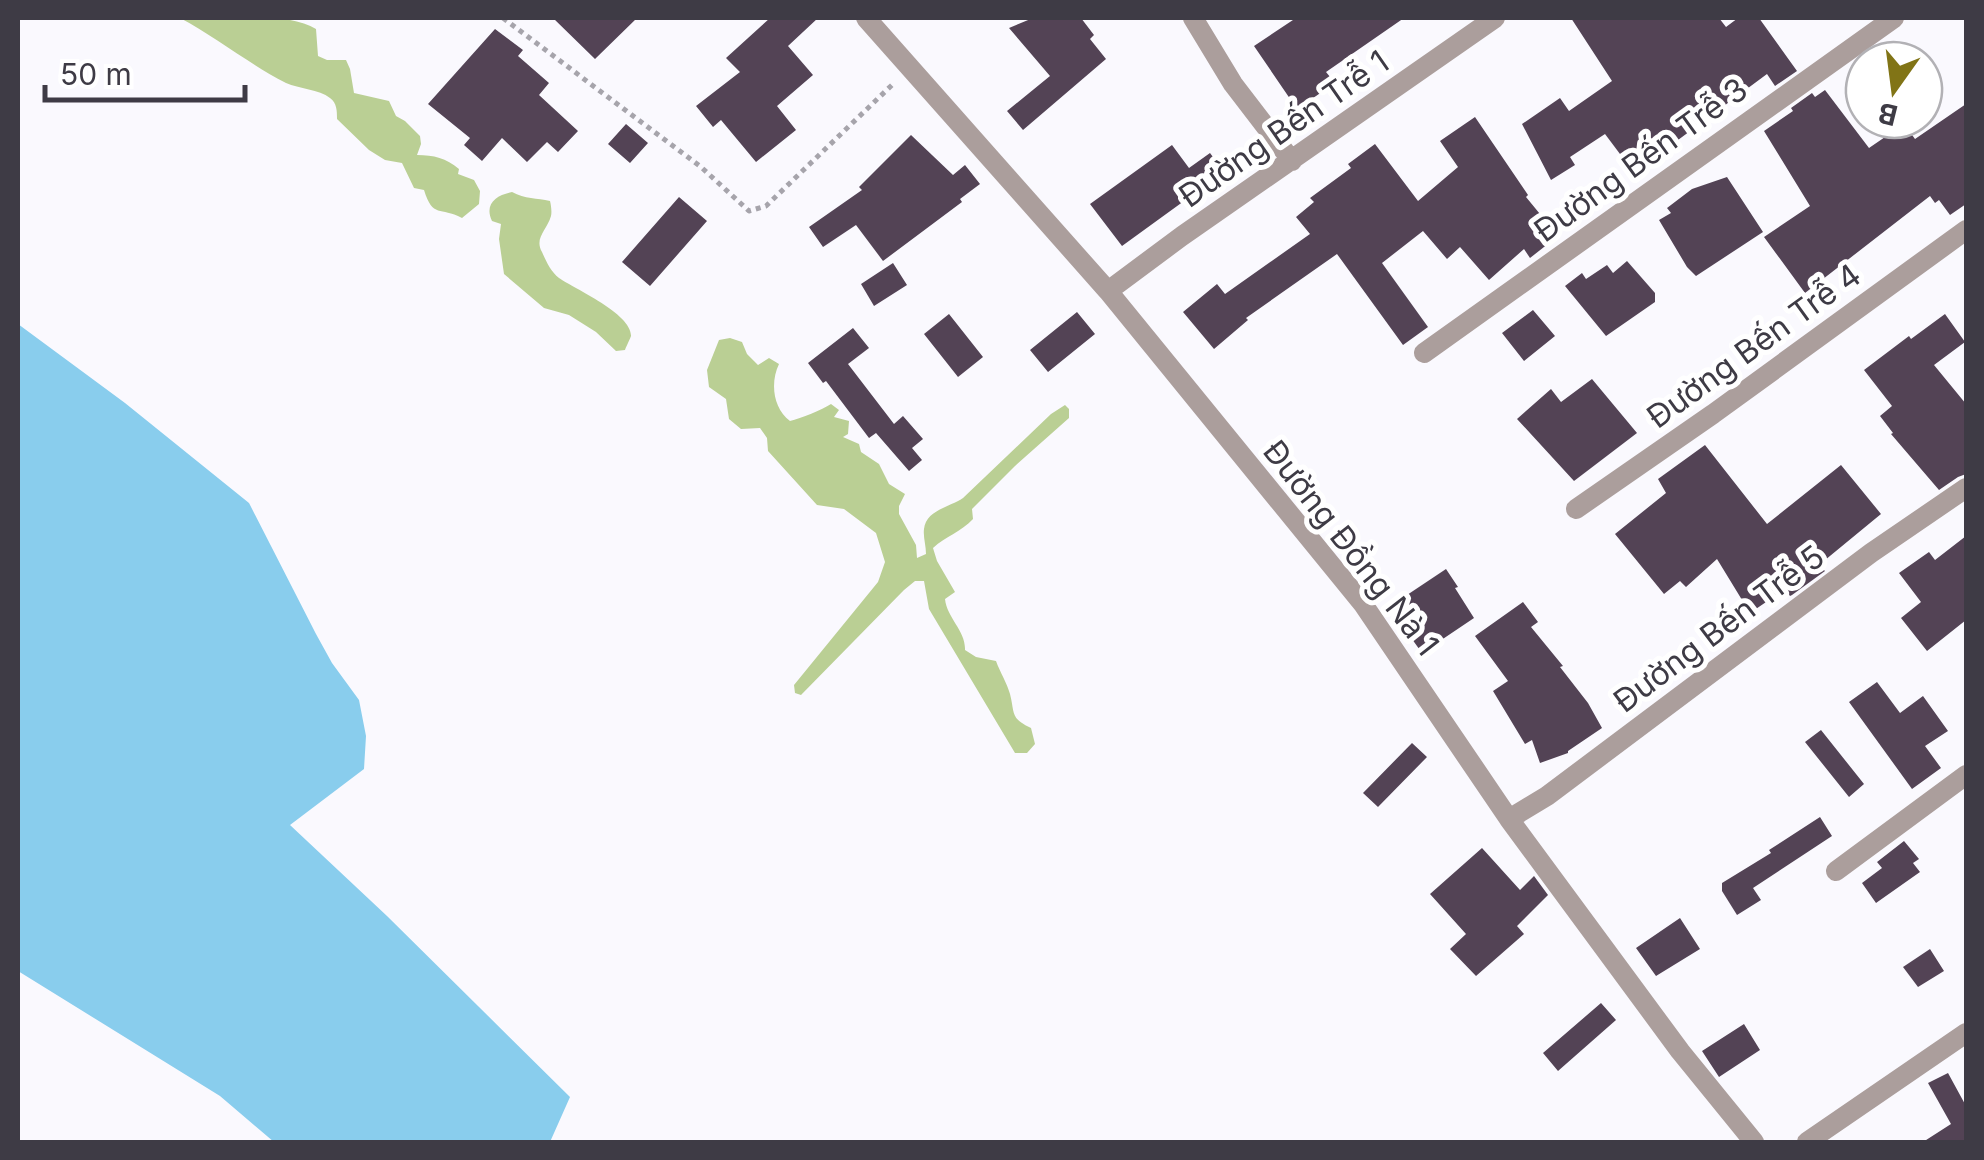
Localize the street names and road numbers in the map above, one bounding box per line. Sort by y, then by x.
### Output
street label: Đường Bến Trễ 1 [1171,42,1396,215]
street label: Đường Bến Trễ 3 [1527,69,1755,250]
street label: Đường Bến Trễ 4 [1639,255,1868,436]
street label: Đường Đồng Nà 1 [1255,432,1448,663]
street label: Đường Bến Trễ 5 [1606,537,1832,720]

